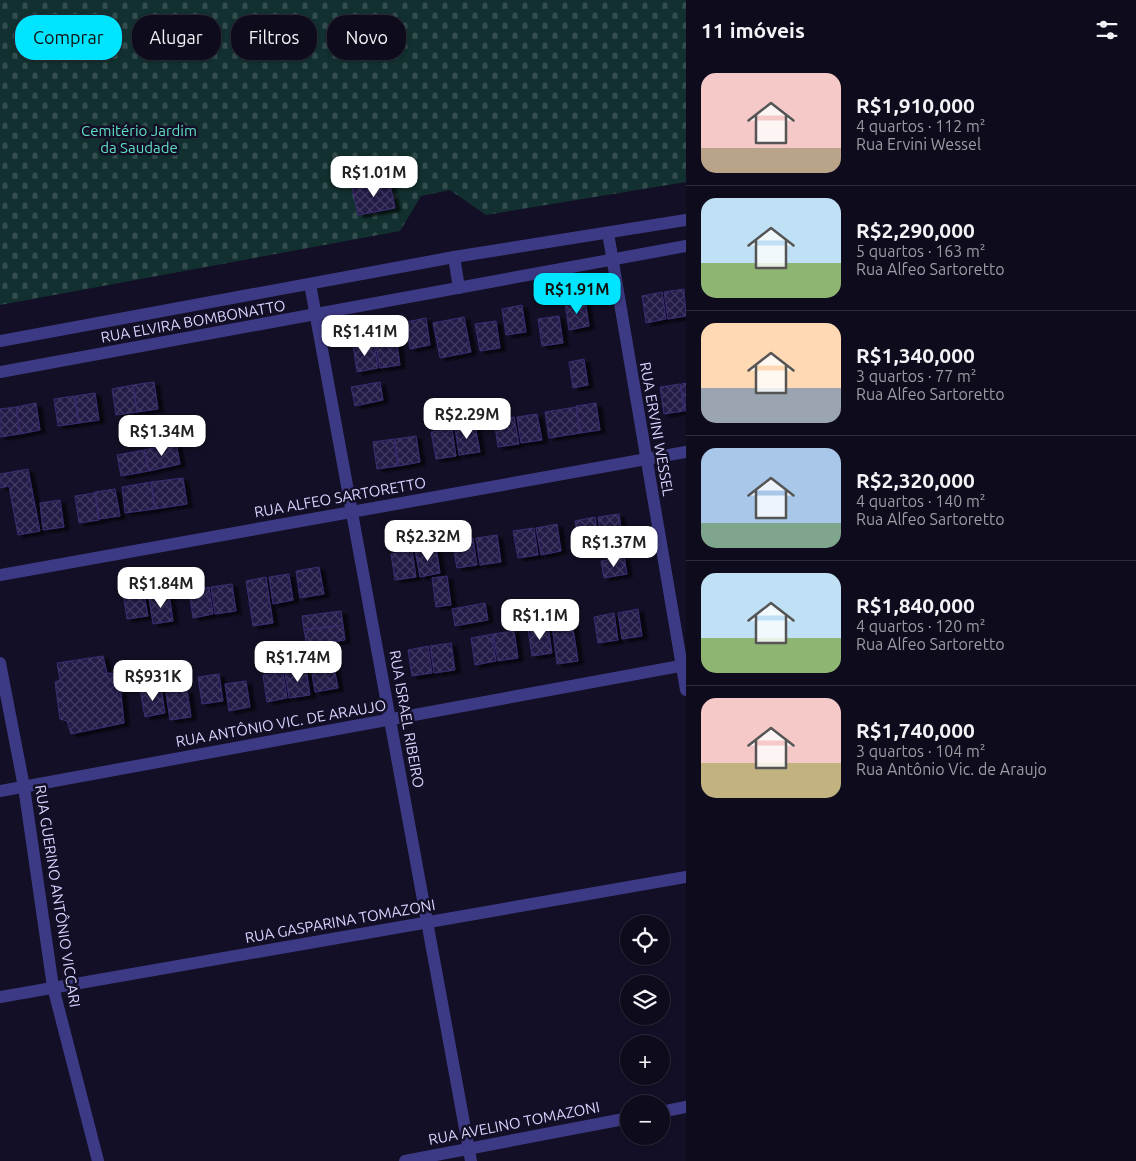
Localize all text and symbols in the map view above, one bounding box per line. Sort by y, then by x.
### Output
chip: Comprar [15,15,122,60]
chip: Alugar [132,15,221,60]
chip: Filtros [231,15,317,60]
chip: Novo [327,15,406,60]
icon: filters [1093,16,1121,44]
text: 11 imóveis [701,18,805,42]
icon: home [741,93,801,153]
text: R$1,910,000 [856,93,975,117]
text: 4 quartos · 112 m² [856,117,986,135]
park label: Cemitério Jardim da Saudade [81,122,197,156]
text: Rua Ervini Wessel [856,135,981,153]
pin: R$1.01M [328,156,420,198]
text: R$1.01M [342,163,406,181]
icon: home [741,218,801,278]
text: R$2,290,000 [856,218,975,242]
text: 5 quartos · 163 m² [856,242,986,260]
text: Rua Alfeo Sartoretto [856,260,1005,278]
pin: R$1.91M [531,272,623,315]
text: R$1.91M [545,280,609,298]
street label: RUA ELVIRA BOMBONATTO [99,296,287,346]
pin: R$1.41M [319,314,411,357]
text: R$1.41M [333,322,397,340]
icon: home [741,343,801,403]
text: R$1,340,000 [856,343,975,367]
street label: RUA ERVINI WESSEL [637,361,677,498]
text: 3 quartos · 77 m² [856,367,977,385]
text: Rua Alfeo Sartoretto [856,385,1005,403]
pin: R$2.29M [421,398,513,440]
text: R$2.29M [435,405,499,423]
pin: R$1.34M [116,414,208,457]
text: R$1.34M [130,422,194,440]
icon: home [741,468,801,528]
text: R$2,320,000 [856,468,975,492]
street label: RUA ALFEO SARTORETTO [253,474,427,520]
text: 4 quartos · 140 m² [856,492,986,510]
text: Rua Alfeo Sartoretto [856,510,1005,528]
pin: R$2.32M [382,520,474,562]
pin: R$1.37M [568,526,660,568]
text: R$2.32M [396,527,460,545]
text: R$1.37M [582,533,646,551]
pin: R$1.84M [115,566,207,609]
text: R$1.84M [129,574,193,592]
icon: home [741,593,801,653]
text: R$1,840,000 [856,593,975,617]
pin: R$1.1M [499,598,581,641]
text: R$1.1M [512,606,568,624]
text: 4 quartos · 120 m² [856,617,986,635]
text: Rua Alfeo Sartoretto [856,635,1005,653]
pin: R$1.74M [252,640,344,683]
text: R$1.74M [266,648,330,666]
street label: RUA ISRAEL RIBEIRO [387,649,427,789]
pin: R$931K [112,660,194,702]
text: R$931K [124,667,182,685]
street label: RUA ANTÔNIO VIC. DE ARAUJO [174,696,388,750]
icon: home [741,718,801,778]
text: R$1,740,000 [856,718,975,742]
text: 3 quartos · 104 m² [856,742,986,760]
text: Rua Antônio Vic. de Araujo [856,760,1047,778]
street label: RUA GUERINO ANTÔNIO VICCARI [32,784,84,1008]
street label: RUA GASPARINA TOMAZONI [244,896,436,946]
map controls [620,915,670,1145]
button: locate [620,915,670,965]
button: layers [620,975,670,1025]
button: + [620,1035,670,1085]
button: − [620,1095,670,1145]
street label: RUA AVELINO TOMAZONI [427,1098,601,1148]

